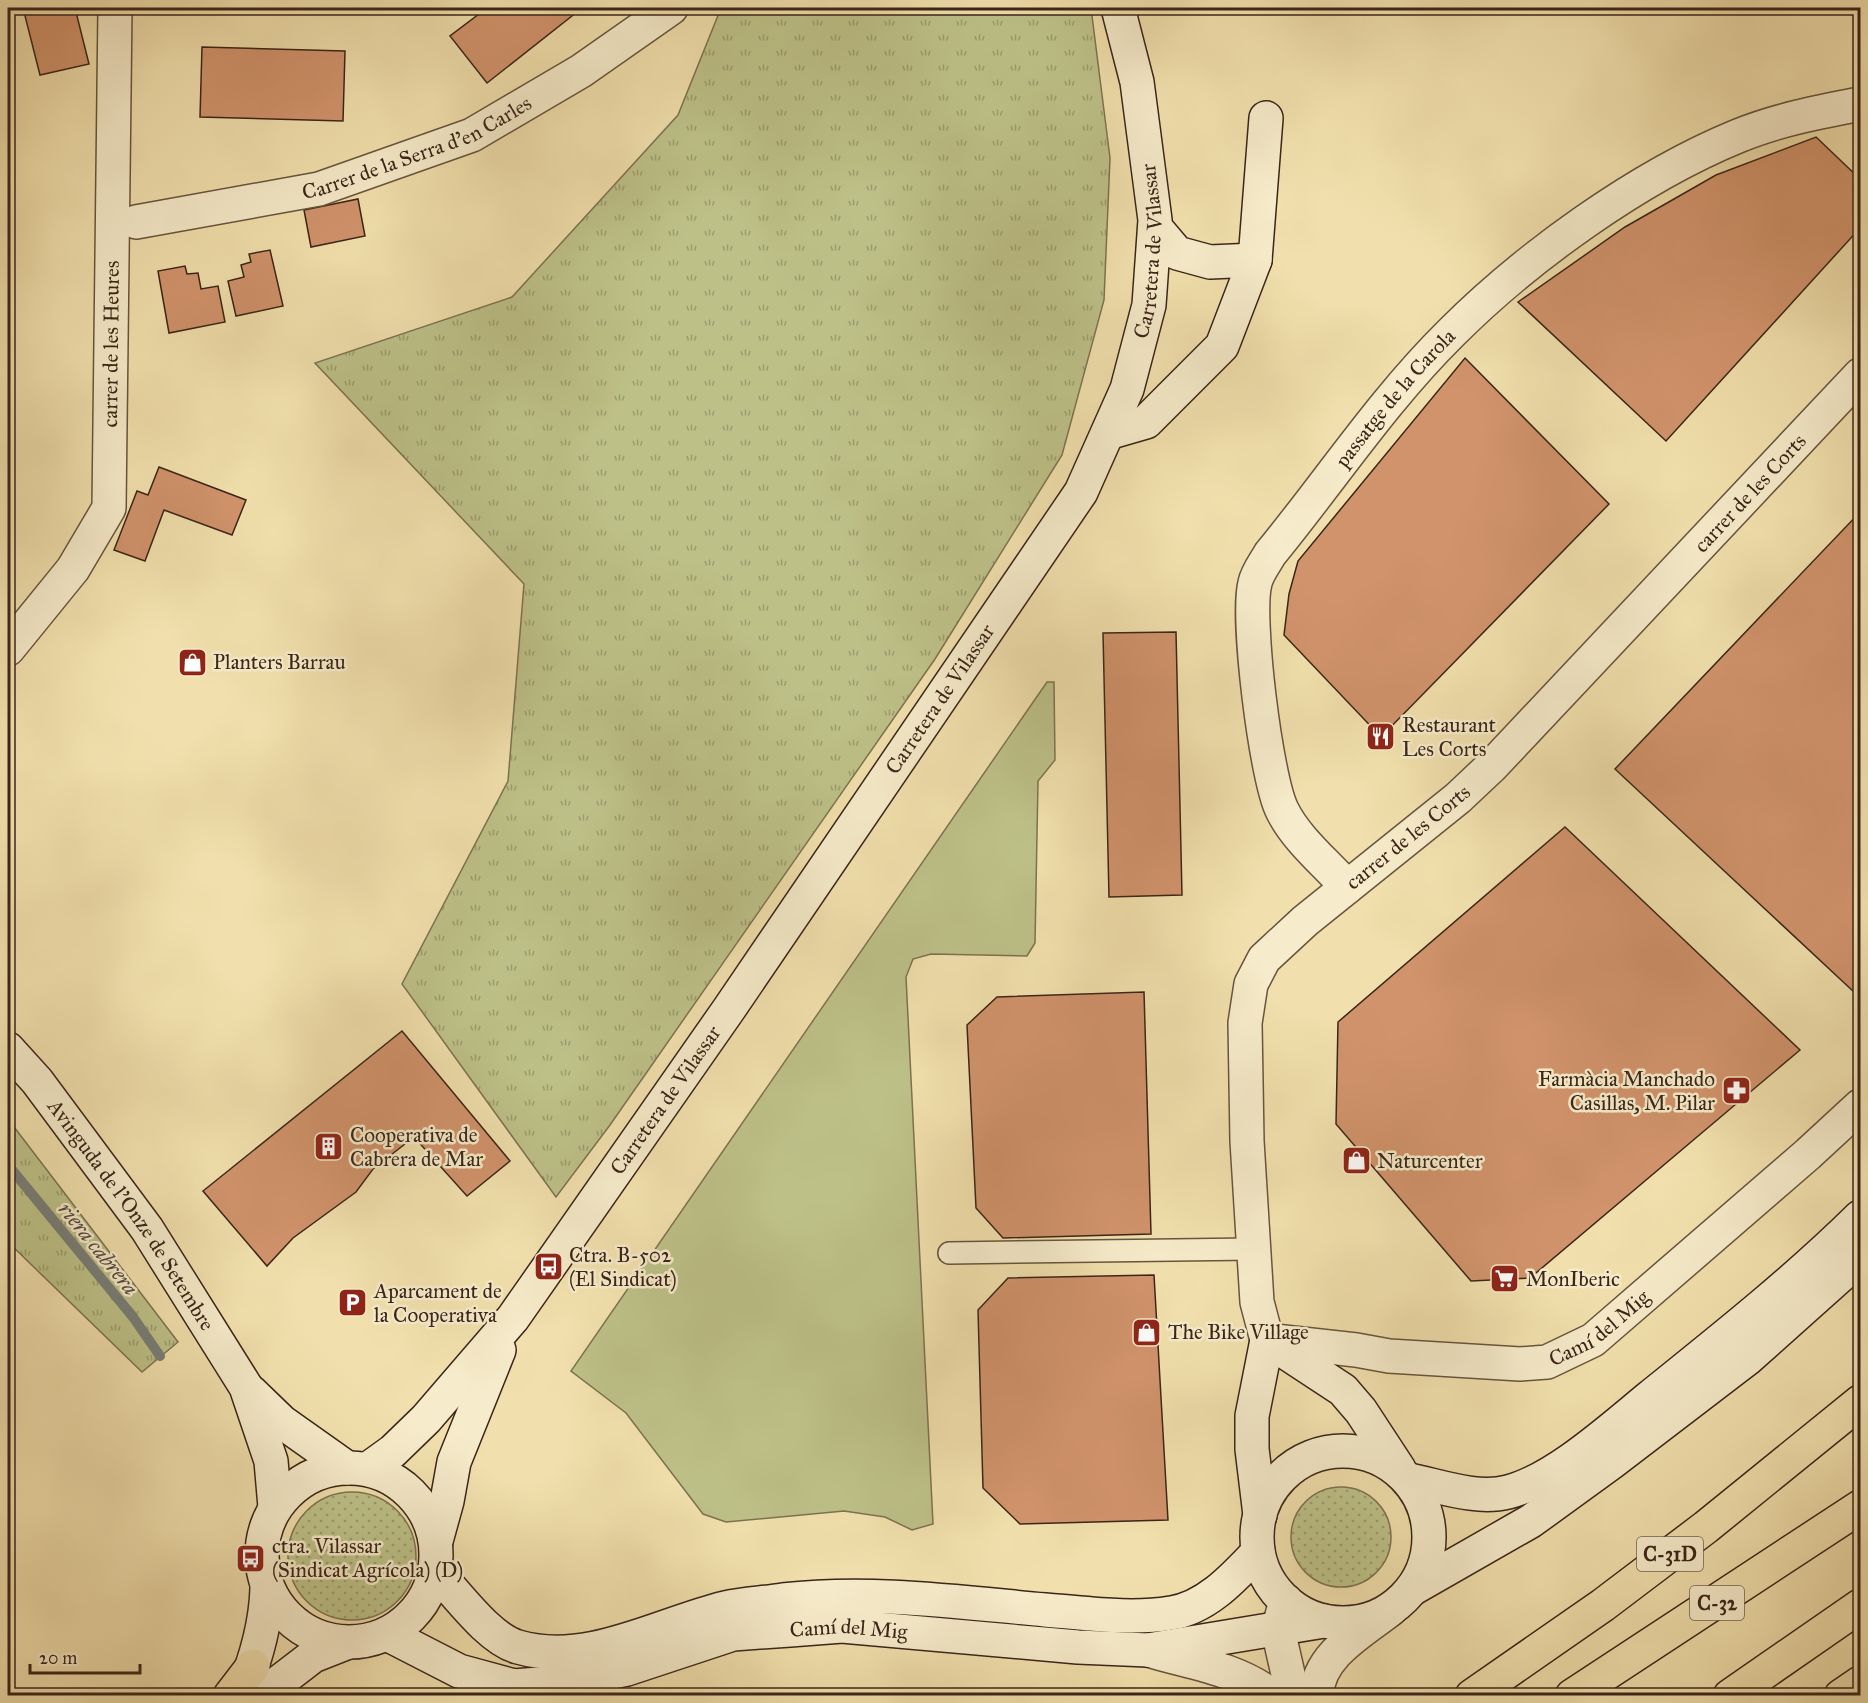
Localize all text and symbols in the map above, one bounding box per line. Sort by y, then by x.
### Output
street label: Carrer de la Serra d'en Carles [300,90,536,205]
street label: Carretera de Vilassar [1128,162,1168,341]
street label: carrer de les Heures [97,260,125,428]
street label: passatge de la Carola [1329,323,1461,473]
street label: carrer de les Corts [1688,428,1812,558]
street label: Carretera de Vilassar [880,619,1000,779]
shop icon: Planters Barrau [176,646,208,678]
place label: Planters Barrau [213,649,346,675]
place label: Restaurant Les Corts [1402,712,1497,762]
restaurant icon: Restaurant Les Corts [1365,721,1397,753]
street label: carrer de les Corts [1340,779,1476,895]
street label: Carretera de Vilassar [604,1020,726,1180]
place label: Farmàcia Manchado Casillas, M. Pilar [1538,1066,1715,1116]
pharmacy icon: Farmàcia Manchado Casillas, M. Pilar [1720,1075,1752,1107]
street label: Avinguda de l'Onze de Setembre [41,1093,220,1336]
place label: Cooperativa de Cabrera de Mar [350,1122,483,1172]
building icon: Cooperativa de Cabrera de Mar [313,1131,345,1163]
shop icon: Naturcenter [1340,1145,1372,1177]
place label: Naturcenter [1377,1148,1483,1174]
water label: riera cabrera [53,1196,144,1300]
place label: Ctra. B-502 (El Sindicat) [569,1242,677,1292]
bus stop icon: Ctra. B-502 (El Sindicat) [532,1251,564,1283]
supermarket icon: MonIberic [1489,1263,1521,1295]
place label: MonIberic [1526,1266,1620,1292]
place label: Aparcament de la Cooperativa [373,1278,502,1328]
street label: Camí del Mig [1545,1284,1655,1372]
parking icon: Aparcament de la Cooperativa [337,1287,369,1319]
shop icon: The Bike Village [1131,1316,1163,1348]
place label: The Bike Village [1168,1319,1309,1345]
place label: ctra. Vilassar (Sindicat Agrícola) (D) [272,1533,463,1583]
road number: C-31D [1637,1537,1703,1571]
bus stop icon: ctra. Vilassar (Sindicat Agrícola) (D) [235,1542,267,1574]
road number: C-32 [1690,1586,1744,1620]
street label: Camí del Mig [789,1613,909,1645]
scale bar [30,1637,140,1675]
text: 20 m [39,1647,77,1669]

